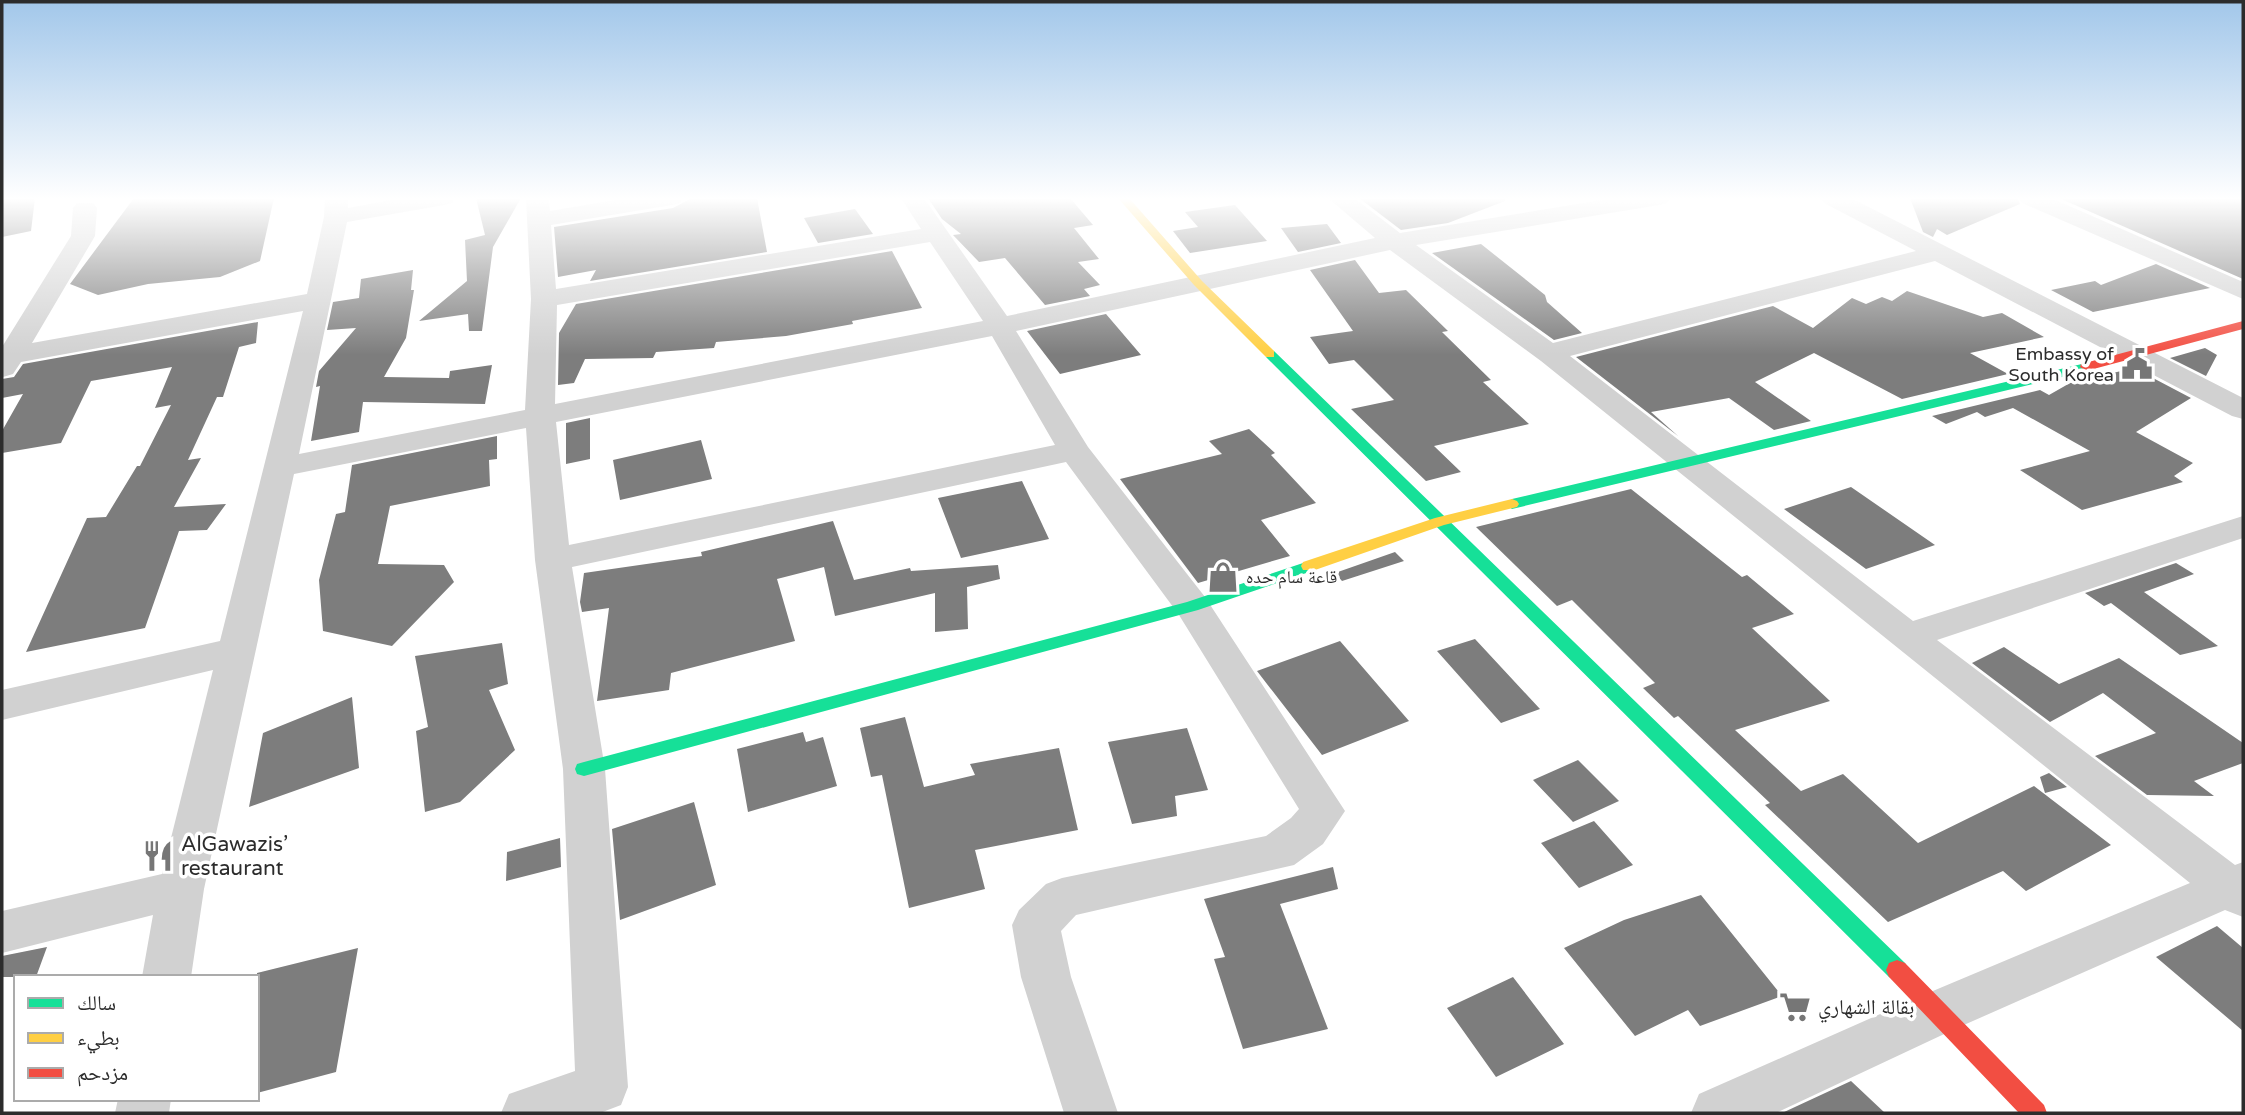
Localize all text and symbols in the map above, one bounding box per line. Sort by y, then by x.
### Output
place label: Embassy of South Korea [2009,343,2114,386]
public building icon: Embassy of South Korea [2120,347,2154,381]
shop icon: قاعة سام حده [1206,560,1240,594]
place label: قاعة سام حده [1246,566,1337,589]
place label: AlGawazis’ restaurant [181,832,288,881]
restaurant icon: AlGawazis’ restaurant [141,839,175,873]
legend [14,975,259,1101]
supermarket icon: بقالة الشهاري [1778,990,1812,1024]
text: سالك [77,991,116,1016]
place label: بقالة الشهاري [1818,995,1914,1023]
text: بطيء [77,1026,120,1054]
text: مزدحم [77,1061,128,1087]

